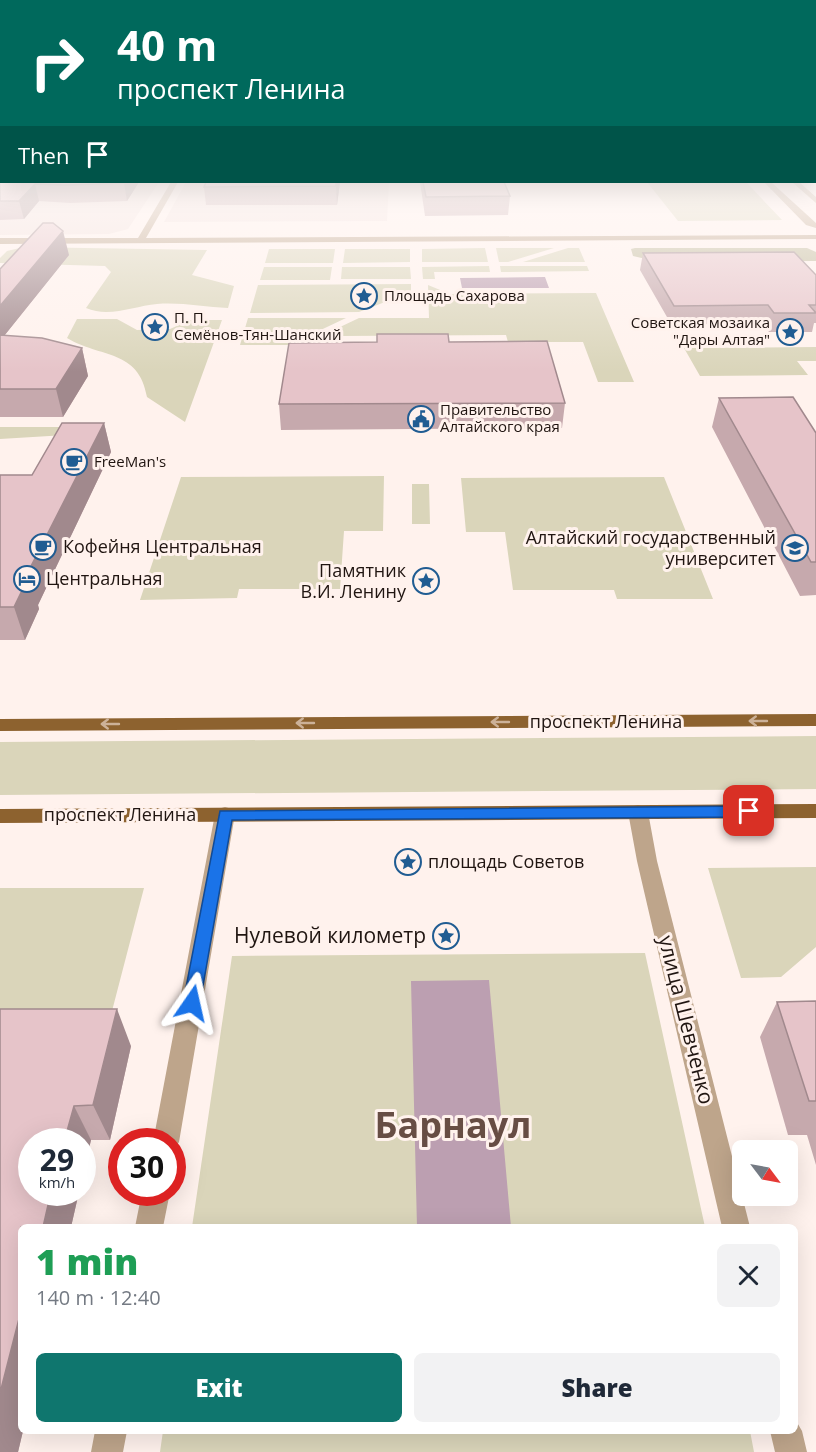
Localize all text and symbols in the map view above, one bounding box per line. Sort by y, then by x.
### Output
text: 40 m [117,16,217,73]
icon: right [18,24,96,102]
text: проспект Ленина [117,70,346,107]
icon: arrive [81,138,114,171]
text: Then [18,140,69,170]
place icon: Площадь Сахарова [349,281,379,311]
place label: Площадь Сахарова [384,285,525,305]
place label: П. П. Семёнов-Тян-Шанский [174,307,341,344]
place icon: П. П. Семёнов-Тян-Шанский [140,312,170,342]
place label: Советская мозаика "Дары Алтая" [631,312,770,349]
place icon: Советская мозаика "Дары Алтая" [775,317,805,347]
place label: Правительство Алтайского края [440,399,560,436]
public building icon: Правительство Алтайского края [406,404,436,434]
cafe icon: FreeMan's [59,447,89,477]
place label: FreeMan's [94,451,166,471]
place label: Алтайский государственный университет [526,525,777,570]
cafe icon: Кофейня Центральная [28,532,58,562]
school or university icon: Алтайский государственный университет [780,533,810,563]
place label: Кофейня Центральная [63,534,262,558]
place label: Памятник В.И. Ленину [301,558,407,603]
hotel icon: Центральная [12,564,42,594]
place label: Центральная [46,566,163,590]
place icon: Памятник В.И. Ленину [411,566,441,596]
street label: проспект Ленина [530,709,682,733]
one-way arrow [748,715,768,727]
one-way arrow [490,716,510,728]
one-way arrow [295,717,315,729]
one-way arrow [100,718,120,730]
pin [723,785,774,836]
icon: arrive [732,794,765,827]
street label: проспект Ленина [44,802,196,826]
place icon: площадь Советов [393,847,423,877]
place label: площадь Советов [428,849,584,873]
place label: Нулевой километр [234,921,426,949]
place icon: Нулевой километр [431,921,461,951]
street label: улица Шевченко [652,932,721,1107]
position arrow [160,971,224,1035]
district label: Барнаул [375,1100,531,1149]
speed limit sign: 30 [108,1128,186,1206]
text: 29 [40,1139,74,1180]
north arrow [732,1140,798,1206]
map controls [732,1140,798,1206]
text: km/h [39,1172,75,1192]
text: 1 min [36,1237,138,1286]
button: close [717,1244,780,1307]
text: 140 m · 12:40 [36,1284,161,1311]
button: Exit [36,1353,402,1422]
button: Share [414,1353,780,1422]

